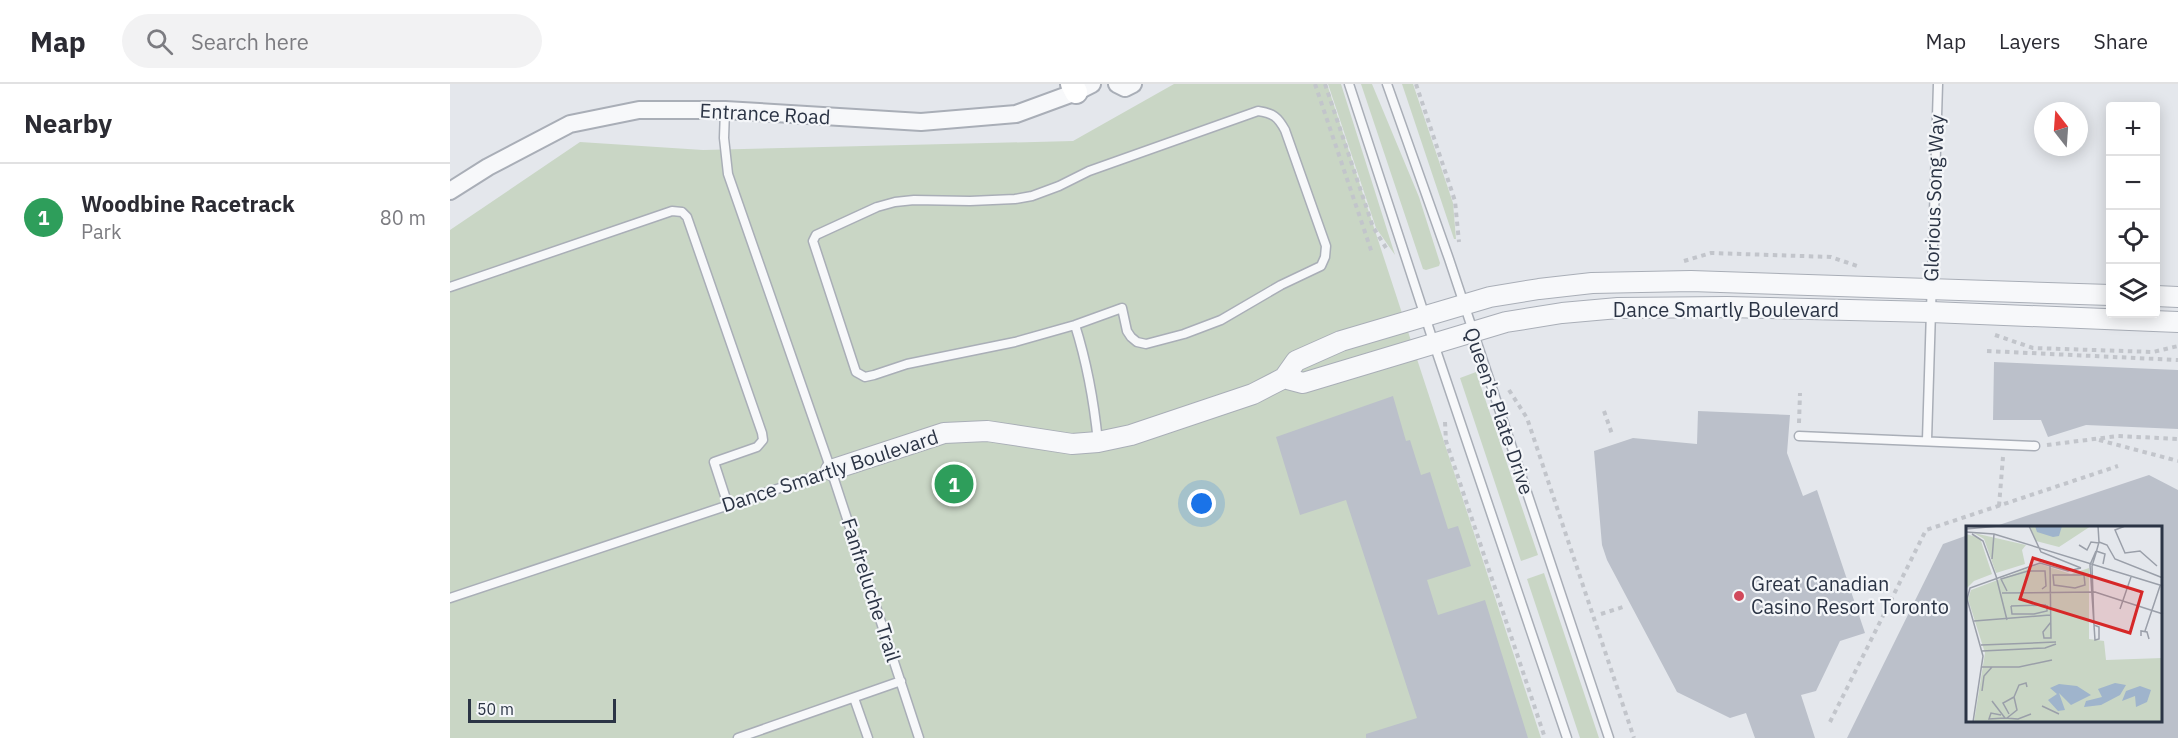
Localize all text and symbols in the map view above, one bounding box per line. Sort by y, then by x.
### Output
search box [122,14,542,68]
text: Map [30,23,86,60]
icon: search [143,25,176,58]
text: Search here [191,27,309,56]
text: Map [1926,27,1966,55]
text: Layers [1999,27,2061,55]
text: Share [2094,27,2148,55]
street label: Entrance Road [699,97,831,130]
north arrow [2034,102,2088,156]
map controls [2106,102,2160,318]
button: + [2106,102,2160,156]
text: Nearby [24,106,112,140]
street label: Glorious Song Way [1917,114,1950,282]
button: − [2106,156,2160,210]
text: Woodbine Racetrack [81,189,295,218]
text: 1 [38,204,50,231]
text: 80 m [380,204,426,231]
button: locate [2106,210,2160,264]
text: Park [81,218,121,245]
button: layers [2106,264,2160,318]
street label: Dance Smartly Boulevard [1613,296,1839,323]
street label: Queen's Plate Drive [1458,324,1541,498]
street label: Dance Smartly Boulevard [718,423,942,518]
pin: 1 [934,462,974,506]
your location [1187,489,1216,518]
street label: Fanfreluche Trail [835,514,907,665]
inset map [1966,526,2163,723]
place label: Great Canadian Casino Resort Toronto [1751,570,1949,620]
marker: Great Canadian Casino Resort Toronto [1732,589,1746,603]
scale bar [468,696,616,724]
text: 50 m [477,699,514,719]

